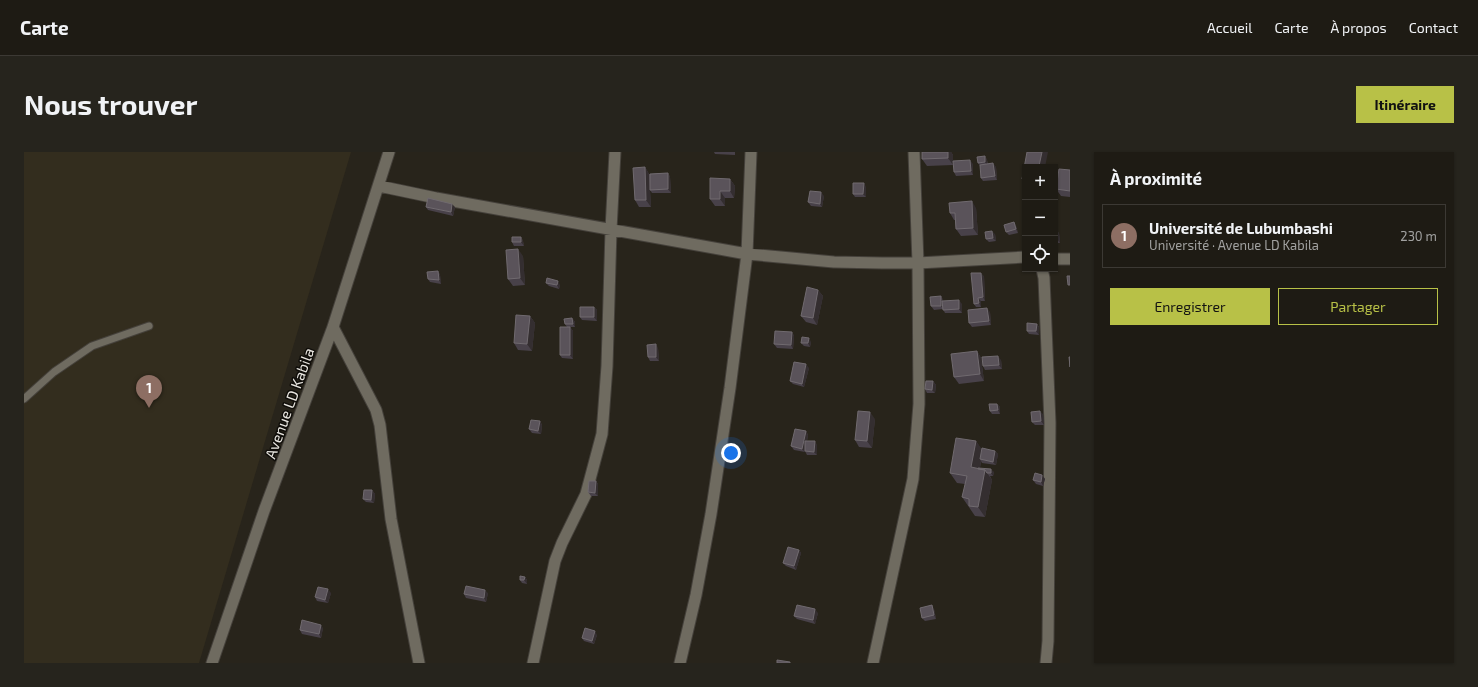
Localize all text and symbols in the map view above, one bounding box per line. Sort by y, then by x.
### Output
text: Carte [20,16,69,39]
text: Accueil [1207,19,1252,36]
text: Carte [1274,19,1309,36]
text: À propos [1331,19,1387,36]
text: Contact [1409,19,1458,36]
button: Itinéraire [1356,86,1454,123]
text: Nous trouver [24,87,197,121]
map controls [1022,164,1058,272]
button: + [1022,164,1058,200]
text: À proximité [1110,168,1202,188]
button: − [1022,200,1058,236]
text: Université de Lubumbashi [1149,219,1333,237]
text: 1 [1121,228,1127,244]
text: 230 m [1400,228,1437,244]
button: locate [1022,236,1058,272]
text: Université · Avenue LD Kabila [1149,237,1319,253]
button: Enregistrer [1110,288,1270,325]
button: Partager [1278,288,1438,325]
street label: Avenue LD Kabila [261,345,317,461]
pin: 1 [136,375,162,408]
your location [721,443,741,463]

